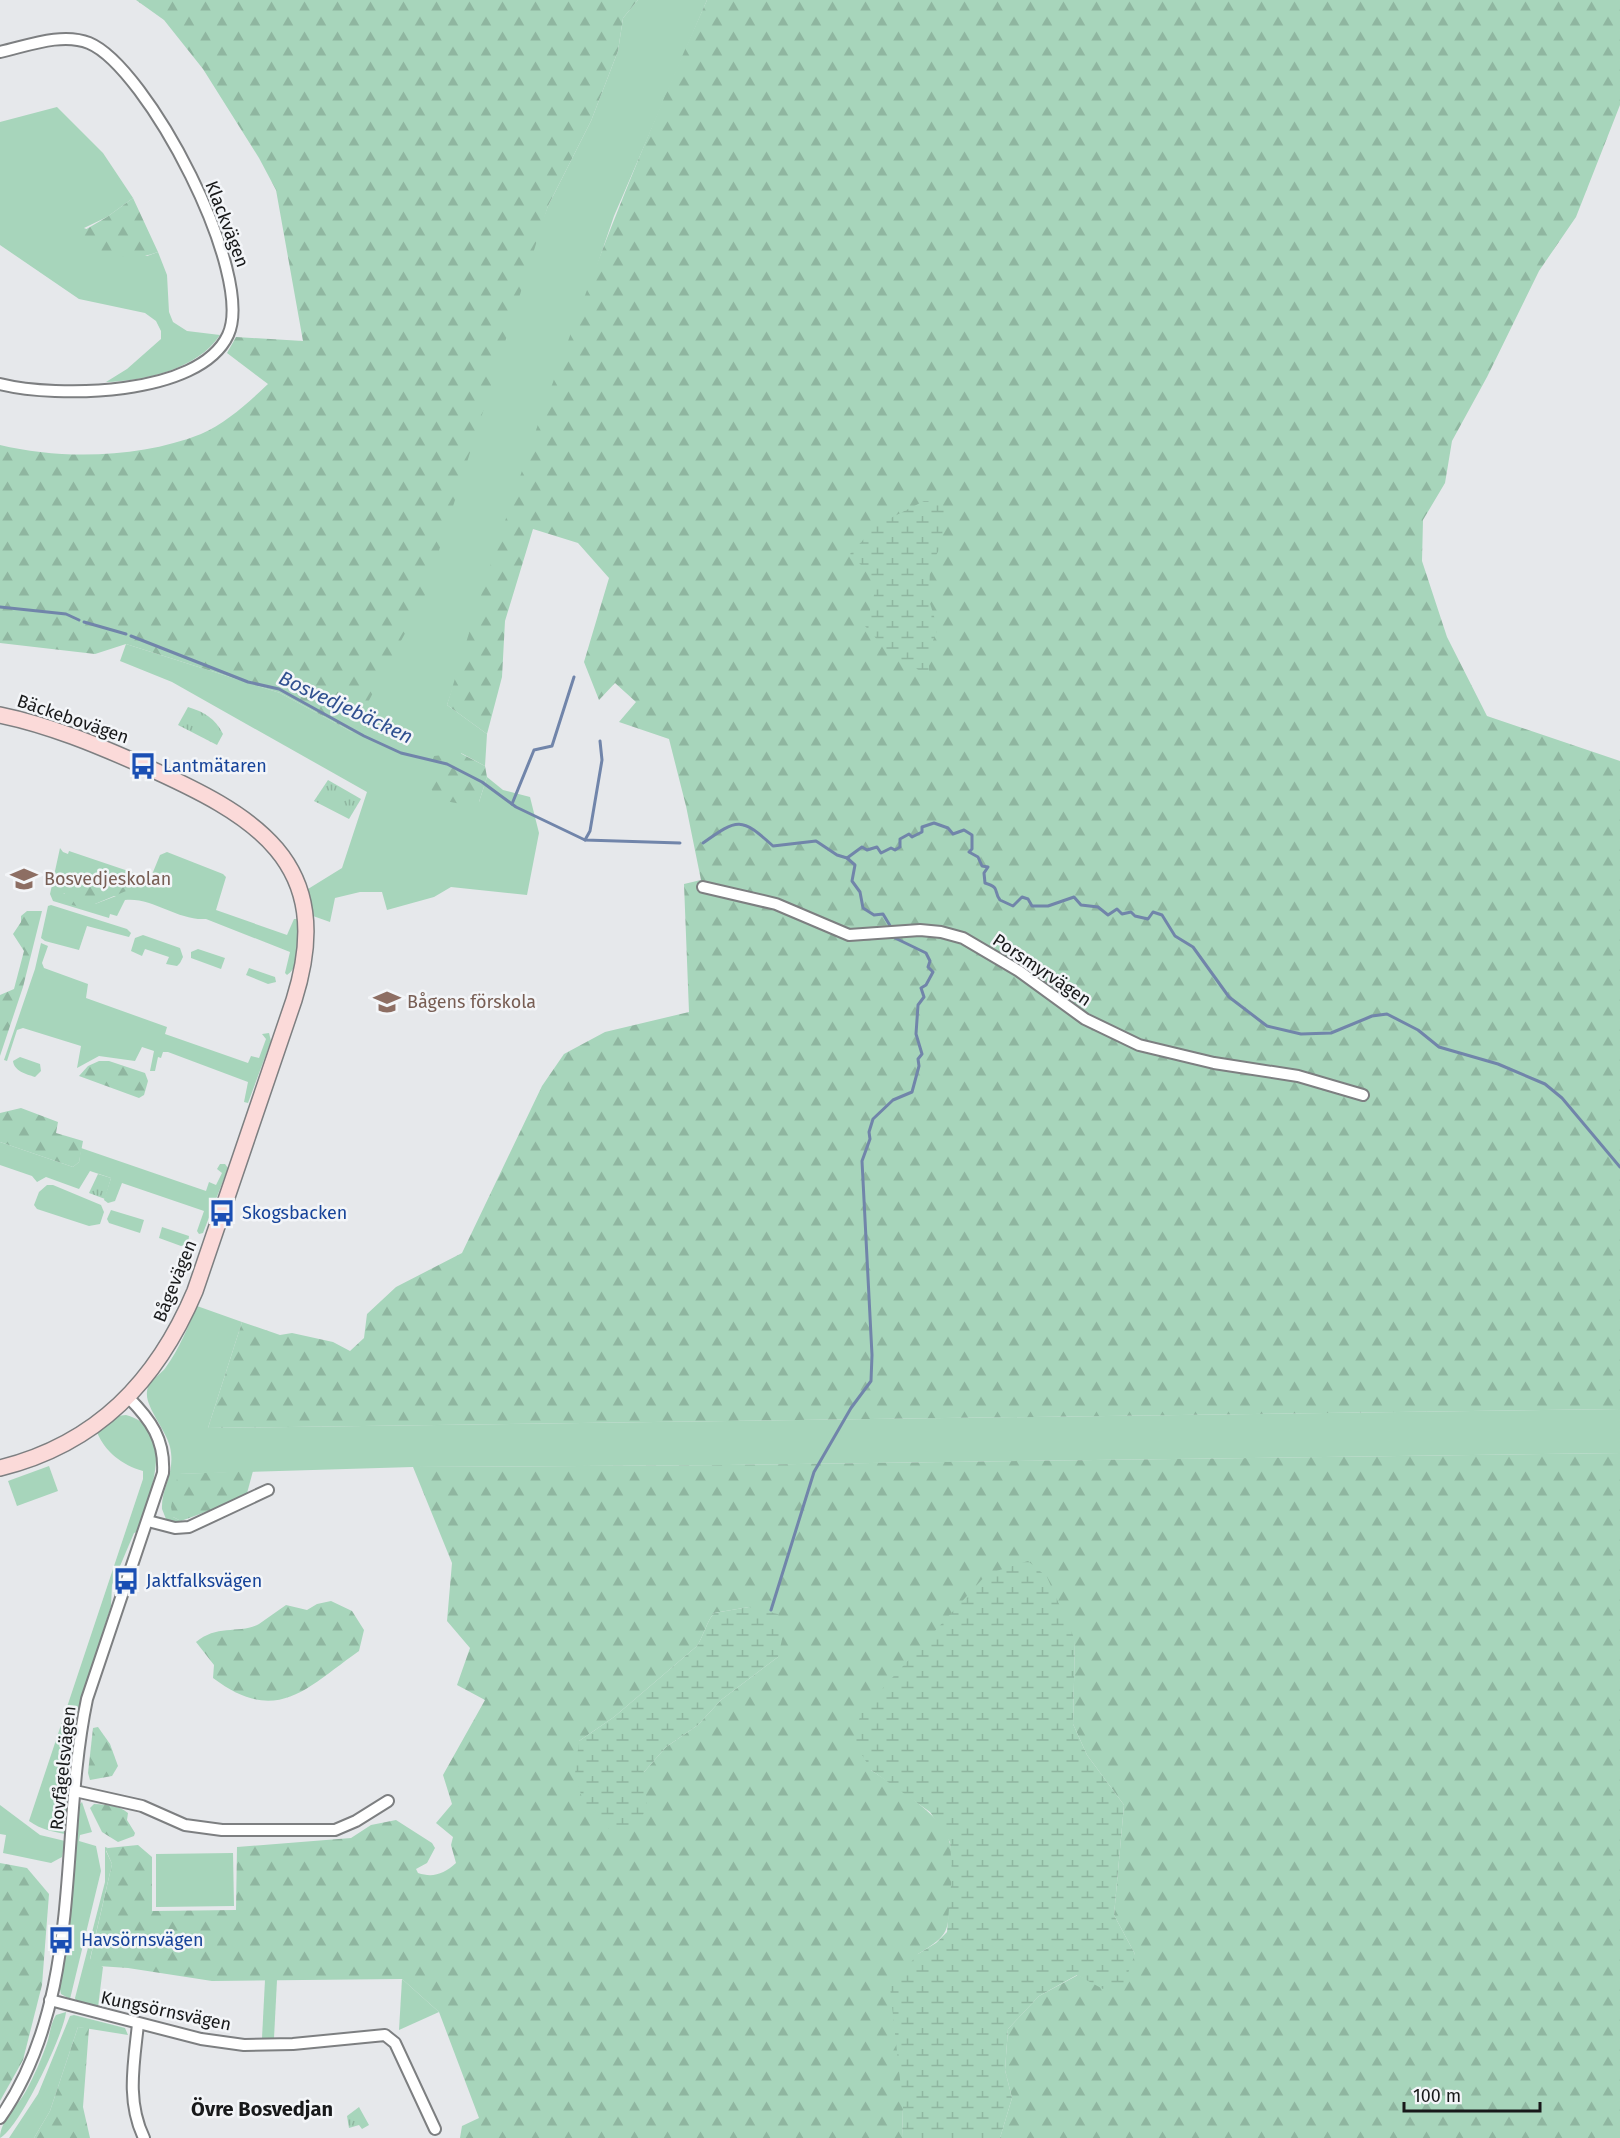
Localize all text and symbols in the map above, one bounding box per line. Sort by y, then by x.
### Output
street label: Klackvägen [200,178,254,270]
water label: Bosvedjebäcken [275,665,417,749]
street label: Bäckebovägen [14,690,132,748]
bus stop icon: Lantmätaren [128,751,158,781]
place label: Lantmätaren [163,755,267,777]
school or university icon: Bosvedjeskolan [9,864,39,894]
place label: Bosvedjeskolan [44,868,171,890]
street label: Porsmyrvägen [988,929,1096,1011]
school or university icon: Bågens förskola [372,987,402,1017]
place label: Bågens förskola [407,991,536,1013]
bus stop icon: Skogsbacken [207,1198,237,1228]
place label: Skogsbacken [242,1202,347,1224]
street label: Bågevägen [149,1237,201,1325]
bus stop icon: Jaktfalksvägen [111,1566,141,1596]
place label: Jaktfalksvägen [146,1570,262,1592]
street label: Rovfågelsvägen [46,1705,80,1831]
bus stop icon: Havsörnsvägen [46,1925,76,1955]
place label: Havsörnsvägen [81,1929,204,1951]
street label: Kungsörnsvägen [99,1986,233,2036]
scale bar [1404,2075,1540,2113]
text: 100 m [1413,2085,1461,2107]
district label: Övre Bosvedjan [191,2097,333,2121]

